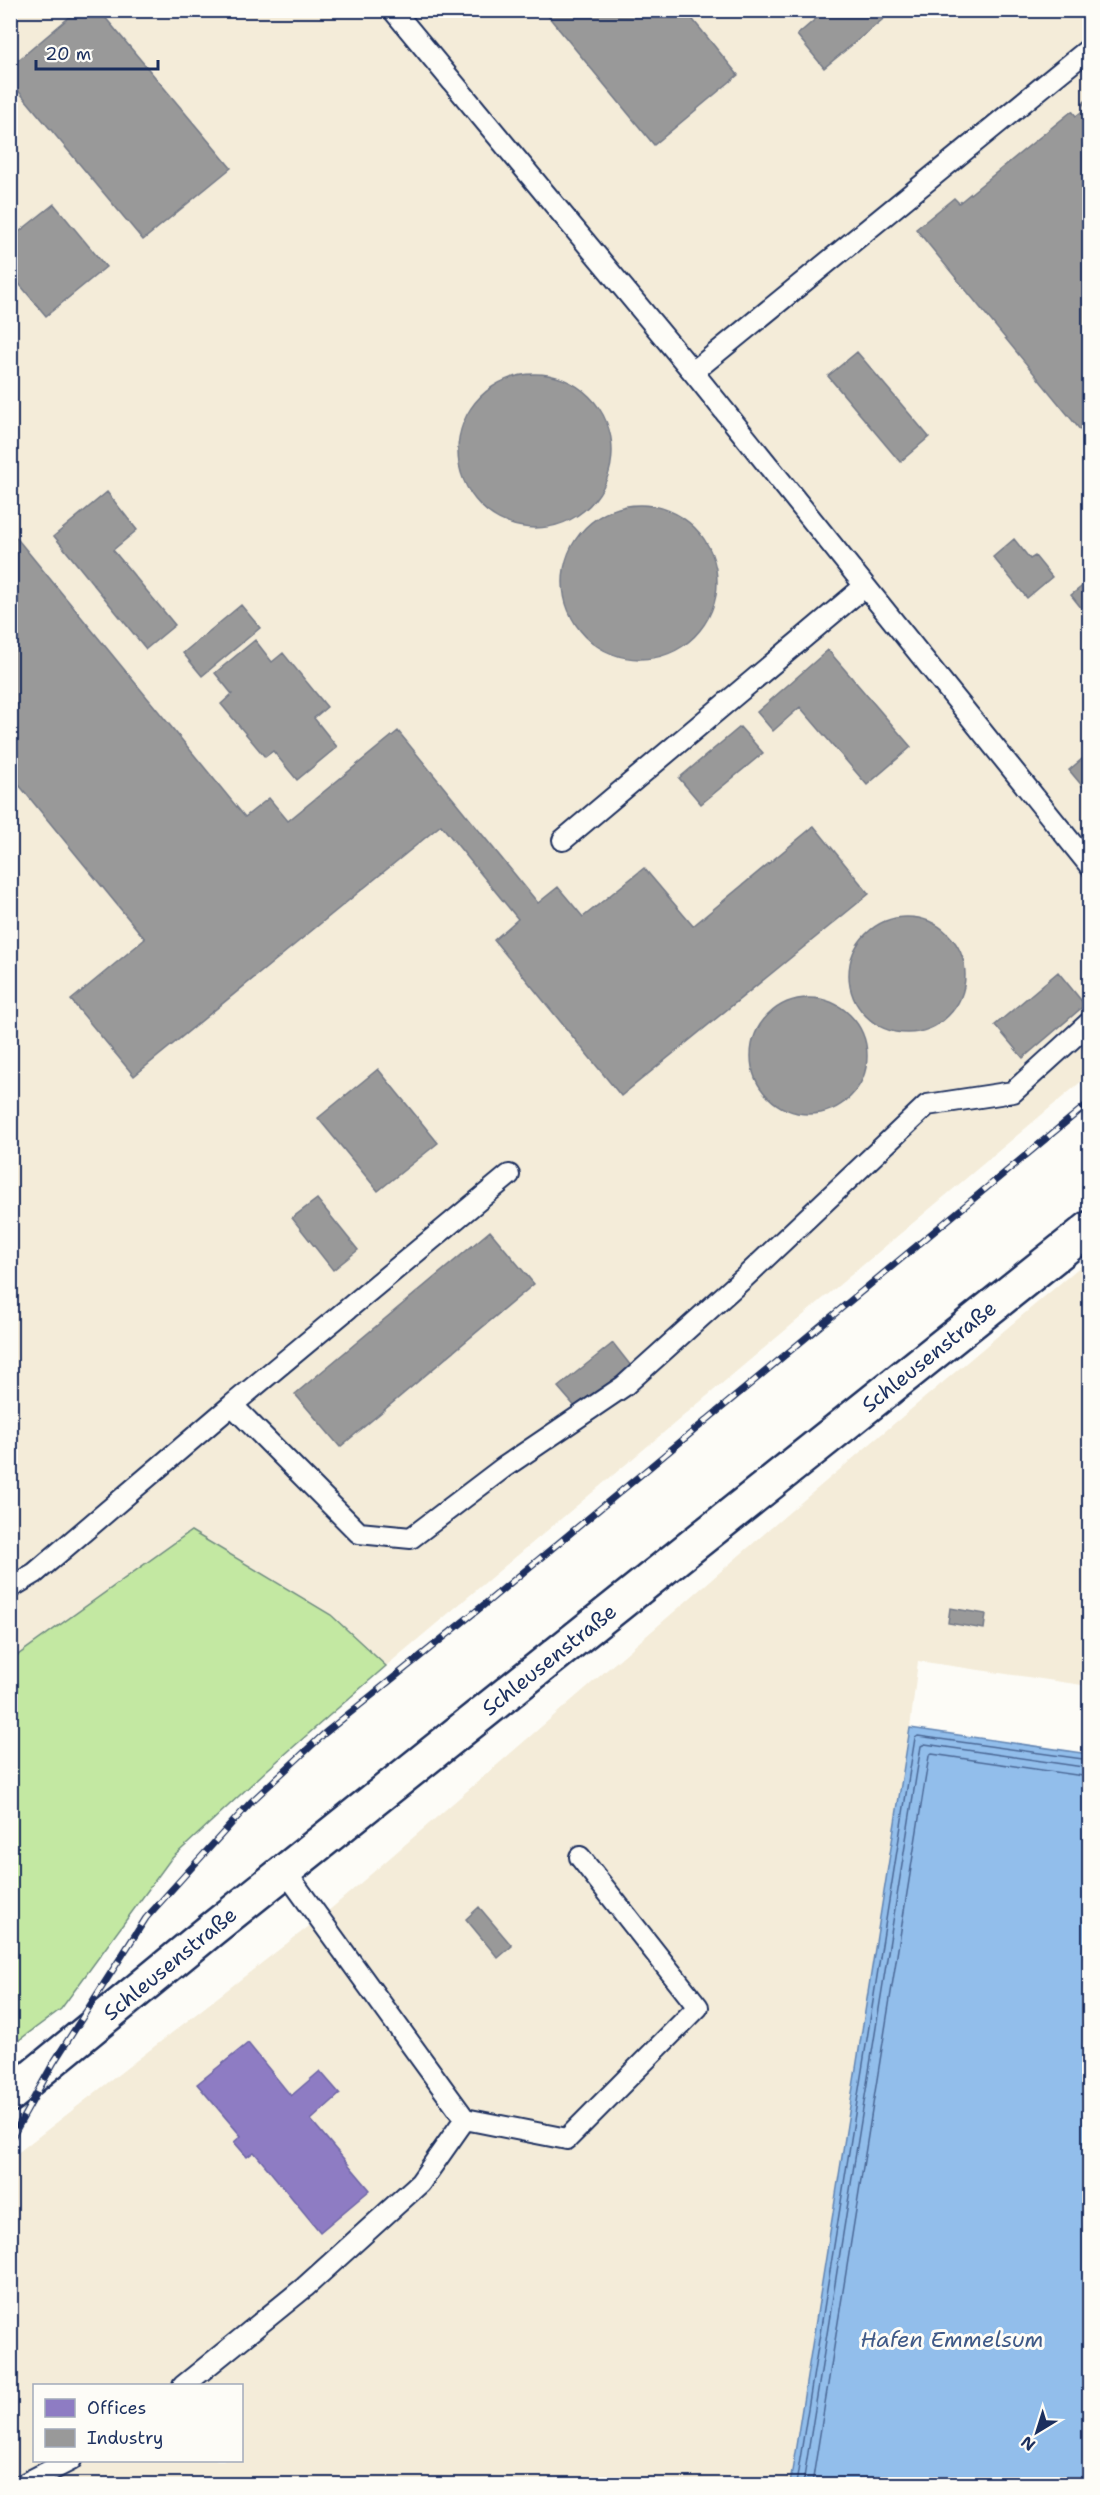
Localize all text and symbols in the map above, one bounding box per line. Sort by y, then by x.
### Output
scale bar [36,33,158,71]
text: 20 m [45,42,91,66]
street label: Schleusenstraße [856,1294,1002,1419]
street label: Schleusenstraße [476,1597,622,1722]
street label: Schleusenstraße [97,1901,243,2027]
water label: Hafen Emmelsum [860,2325,1044,2354]
legend [33,2384,243,2462]
text: Offices [87,2396,146,2420]
north arrow [1007,2402,1067,2462]
text: Industry [87,2426,163,2450]
text: N [1017,2431,1040,2456]

